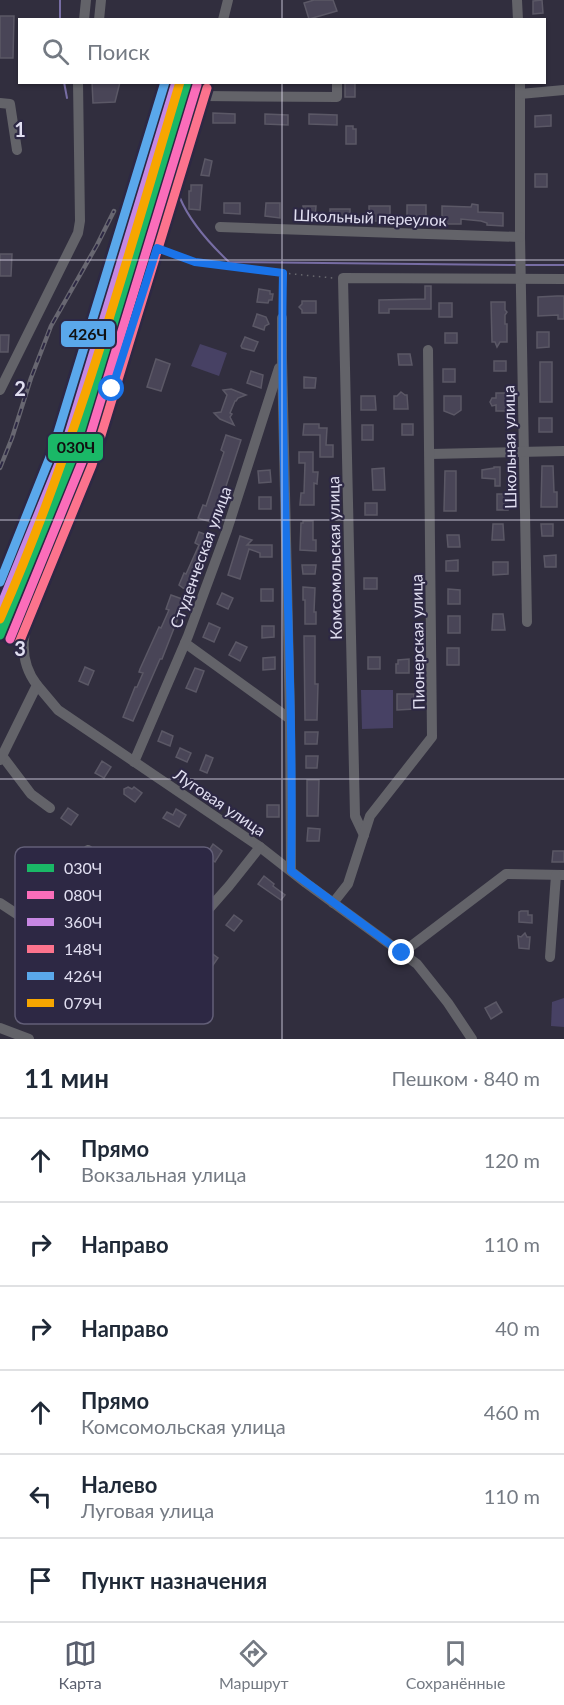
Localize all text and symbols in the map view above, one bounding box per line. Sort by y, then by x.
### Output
search box [18,18,546,84]
icon: search [39,35,72,68]
text: Поиск [87,38,150,65]
text: 1 [14,117,26,141]
street label: Школьный переулок [293,205,448,229]
line badge: 426Ч [60,320,116,348]
text: 426Ч [69,324,107,343]
route start [98,375,124,401]
text: 2 [14,376,26,400]
street label: Школьная улица [498,385,520,509]
line badge: 030Ч [47,433,104,462]
text: 030Ч [57,437,95,456]
street label: Комсомольская улица [323,476,345,640]
street label: Студенческая улица [166,484,234,630]
street label: Пионерская улица [406,574,428,710]
text: 3 [14,636,26,660]
street label: Луговая улица [170,764,269,840]
legend [15,847,213,1024]
text: 030Ч [64,858,102,877]
text: 080Ч [64,885,102,904]
text: 360Ч [64,912,102,931]
text: 148Ч [64,939,102,958]
route end [388,939,414,965]
text: 426Ч [64,966,102,985]
text: 079Ч [64,993,102,1012]
text: 11 мин [24,1062,109,1094]
text: Пешком · 840 m [391,1066,540,1090]
text: Прямо [81,1135,149,1162]
icon: ahead [24,1144,57,1177]
text: 120 m [484,1148,540,1172]
text: Вокзальная улица [81,1162,246,1186]
icon: right [24,1228,57,1261]
text: Направо [81,1231,169,1258]
text: 110 m [484,1232,540,1256]
icon: right [24,1312,57,1345]
text: Направо [81,1315,169,1342]
text: 40 m [495,1316,540,1340]
text: Прямо [81,1387,149,1414]
icon: ahead [24,1396,57,1429]
text: 460 m [484,1400,540,1424]
text: Комсомольская улица [81,1414,286,1438]
text: Налево [81,1471,157,1498]
icon: left [24,1480,57,1513]
text: 110 m [484,1484,540,1508]
text: Луговая улица [81,1498,214,1522]
icon: arrive [24,1564,57,1597]
text: Пункт назначения [81,1567,267,1594]
tab: Карта [59,1637,102,1692]
tab: Маршрут [219,1637,289,1692]
tab: Сохранённые [406,1637,505,1692]

